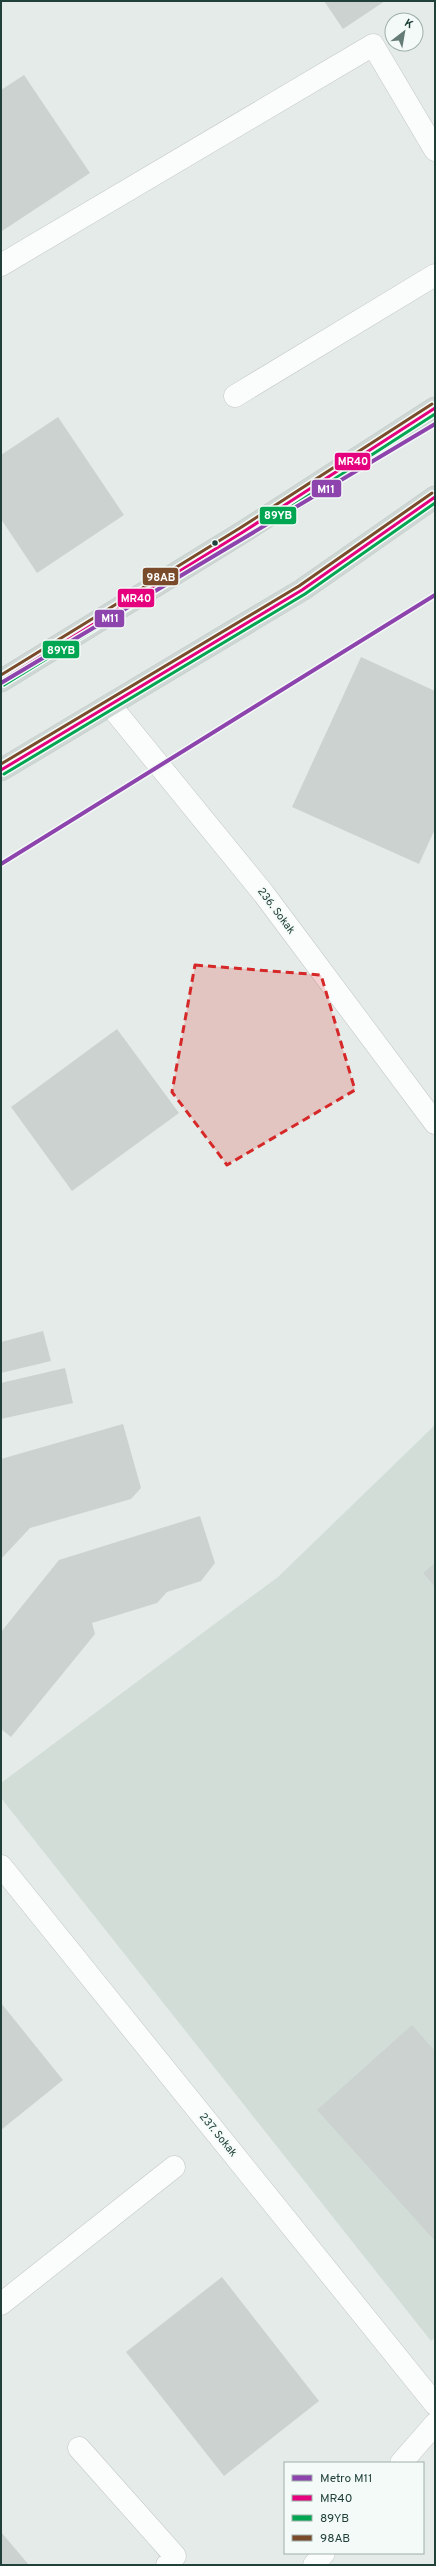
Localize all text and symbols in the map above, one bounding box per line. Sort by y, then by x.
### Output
north arrow [384,12,424,52]
text: K [402,16,416,32]
line badge: MR40 [334,452,371,471]
text: MR40 [338,455,368,469]
line badge: M11 [311,479,342,498]
text: M11 [317,483,335,497]
line badge: 89YB [259,506,297,525]
text: 89YB [264,509,292,523]
unlabelled marker [210,538,220,548]
line badge: 98AB [142,567,179,586]
text: 98AB [147,571,175,585]
line badge: MR40 [117,588,155,608]
text: MR40 [121,592,151,606]
line badge: M11 [94,609,125,628]
text: M11 [101,612,119,626]
line badge: 89YB [42,640,80,659]
text: 89YB [47,644,75,658]
street label: 236. Sokak [254,885,298,937]
street label: 237. Sokak [196,2110,240,2160]
legend [284,2462,424,2554]
text: Metro M11 [320,2471,373,2487]
text: MR40 [320,2491,352,2507]
text: 89YB [320,2511,349,2527]
text: 98AB [320,2531,350,2547]

